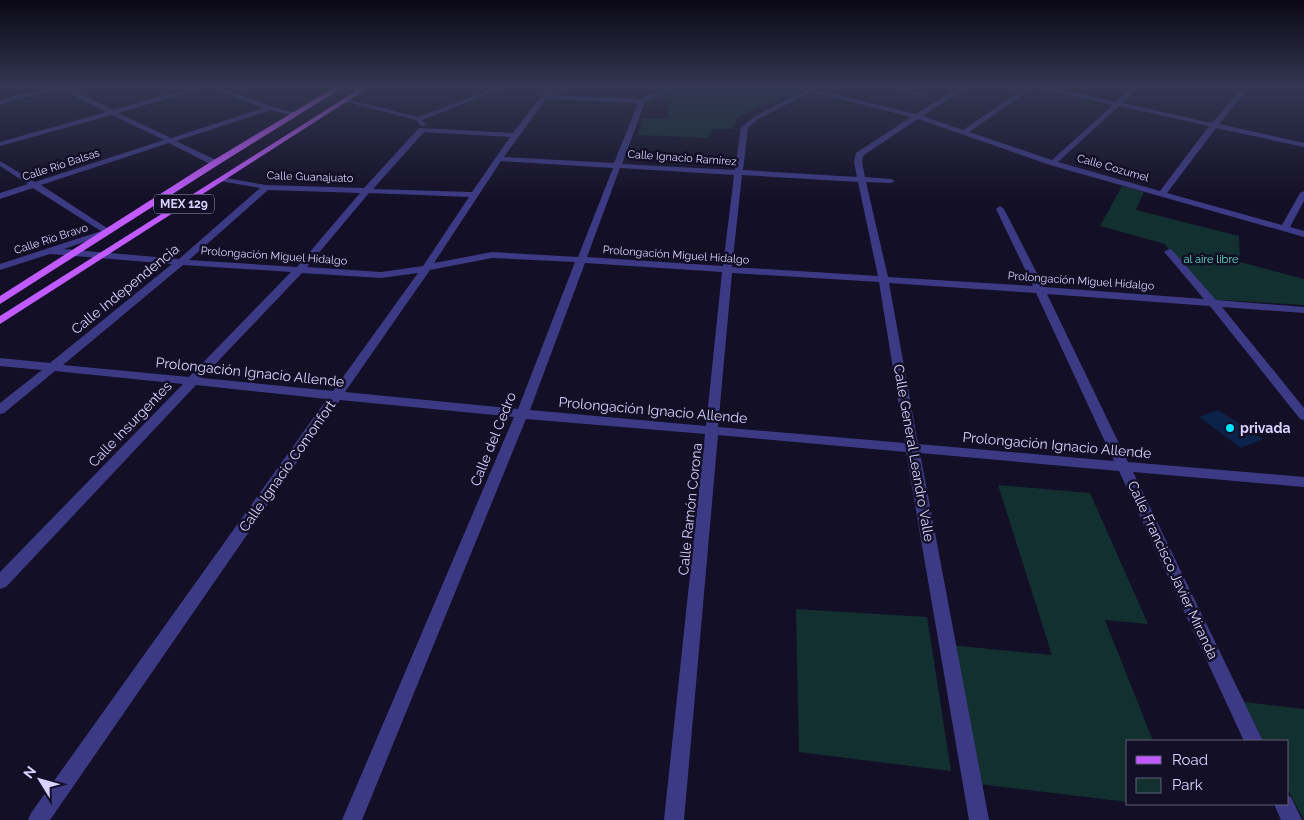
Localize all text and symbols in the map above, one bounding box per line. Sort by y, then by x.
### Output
street label: Calle Río Balsas [21,146,101,184]
street label: Calle Ignacio Ramírez [627,148,738,168]
street label: Calle Cozumel [1076,152,1150,184]
street label: Calle Guanajuato [266,169,354,185]
road number: MEX 129 [154,194,214,213]
street label: Calle Río Bravo [12,221,90,257]
street label: Calle Independencia [68,241,182,337]
street label: Prolongación Miguel Hidalgo [602,243,750,267]
street label: Prolongación Miguel Hidalgo [200,244,348,268]
park label: al aire libre [1183,253,1239,266]
street label: Prolongación Miguel Hidalgo [1007,269,1155,293]
street label: Prolongación Ignacio Allende [155,354,345,390]
street label: Calle General Leandro Valle [891,363,937,543]
street label: Calle Insurgentes [85,378,175,470]
street label: Calle del Cedro [467,390,519,488]
street label: Prolongación Ignacio Allende [558,394,748,426]
street label: Calle Ignacio Comonfort [236,397,339,535]
place label: privada [1240,420,1290,436]
marker: privada [1224,422,1236,434]
street label: Prolongación Ignacio Allende [962,429,1152,461]
street label: Calle Ramón Corona [675,442,705,576]
street label: Calle Francisco Javier Miranda [1125,478,1221,662]
legend [1126,740,1289,805]
text: Road [1172,751,1208,769]
north arrow [15,755,65,805]
text: N [20,763,39,781]
text: Park [1172,776,1203,794]

